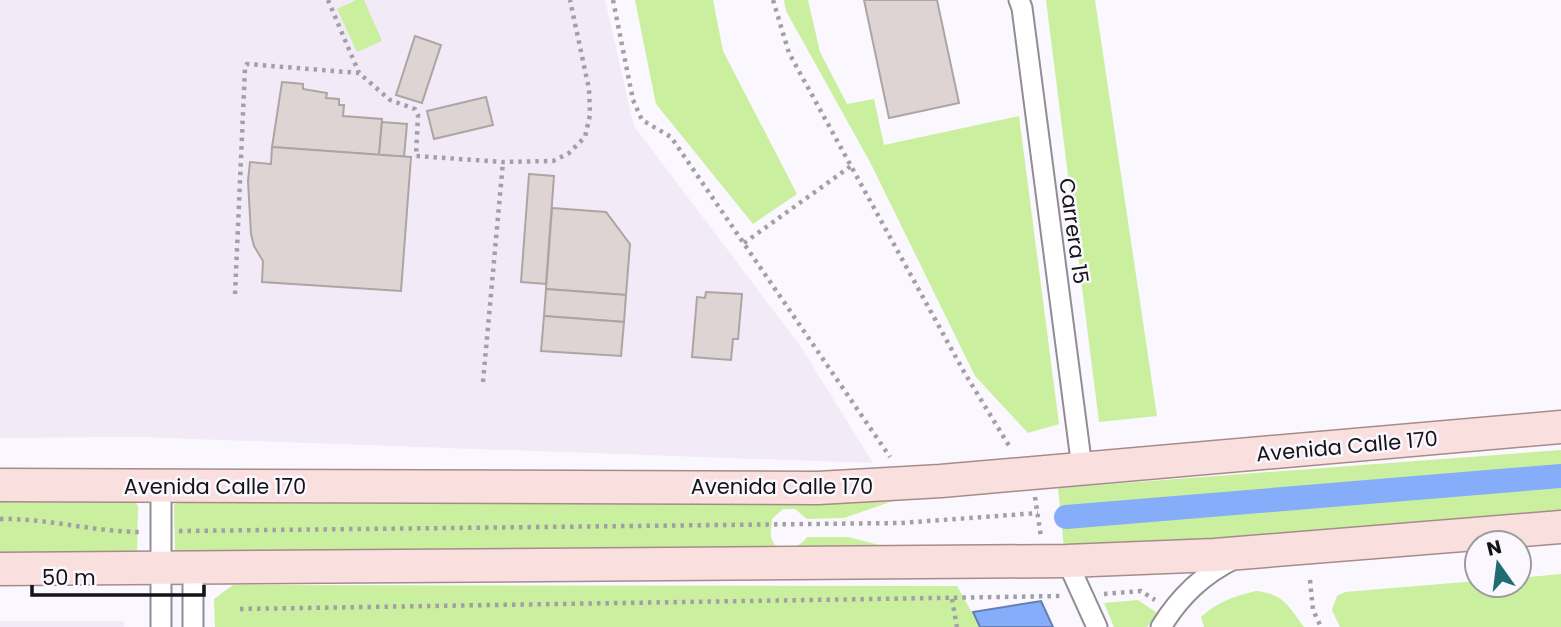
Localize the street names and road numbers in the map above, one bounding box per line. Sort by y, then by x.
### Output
street label: Carrera 15 [1052,176,1096,286]
street label: Avenida Calle 170 [1255,424,1439,468]
street label: Avenida Calle 170 [124,472,306,501]
street label: Avenida Calle 170 [691,472,873,501]

